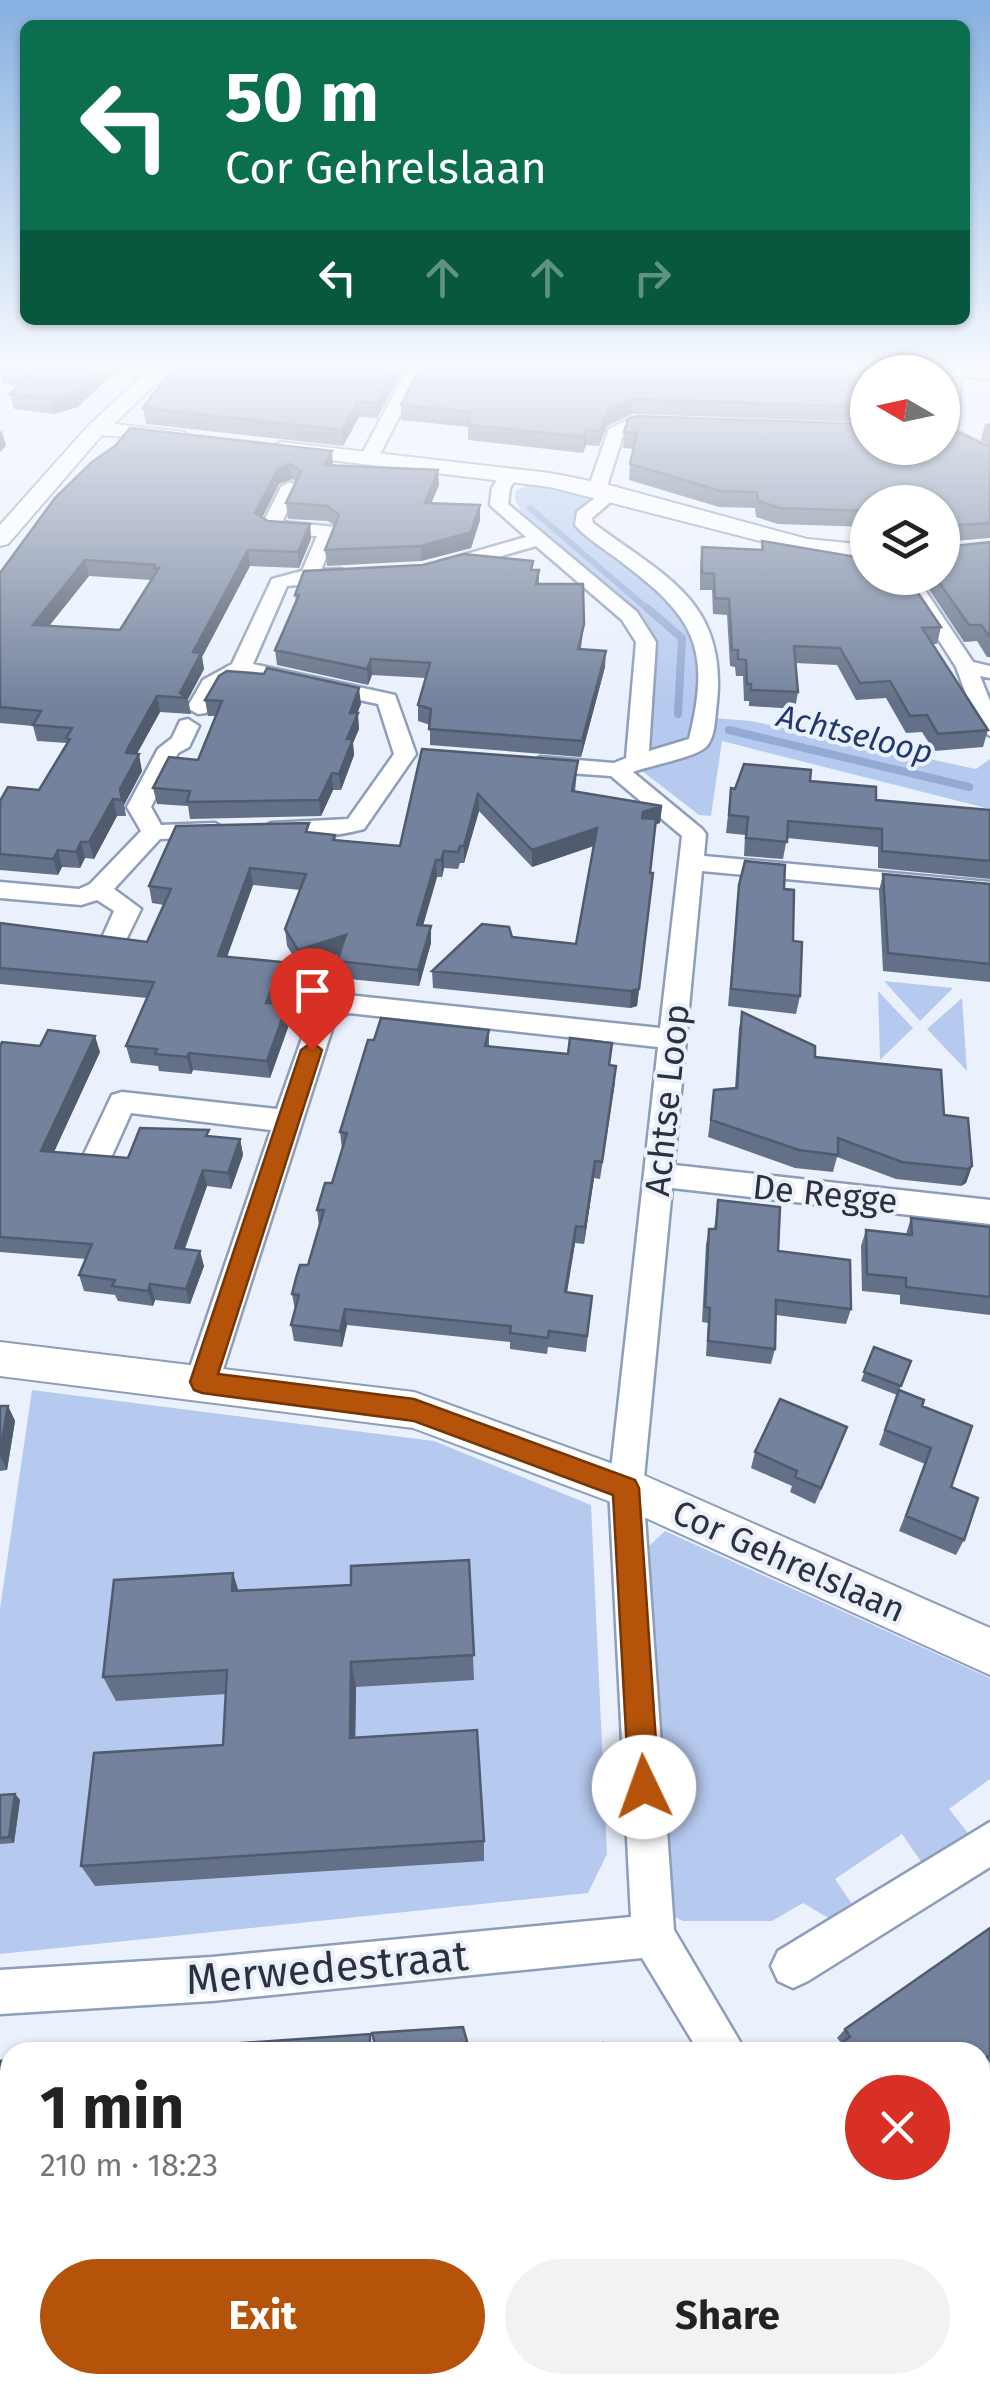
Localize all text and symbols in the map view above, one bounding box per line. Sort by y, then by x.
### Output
text: 50 m [225,56,379,140]
icon: left [60,60,190,190]
text: Cor Gehrelslaan [225,141,547,195]
icon: left [310,250,365,305]
icon: ahead [415,250,470,305]
icon: ahead [520,250,575,305]
icon: right [625,250,680,305]
north arrow [850,355,960,465]
map controls [850,355,960,595]
button: layers [850,485,960,595]
water label: Achtseloop [771,696,937,772]
pin [270,948,355,1051]
icon: arrive [285,963,340,1018]
street label: Achtse Loop [636,1002,698,1198]
street label: De Regge [750,1166,900,1222]
street label: Cor Gehrelslaan [666,1491,912,1631]
position arrow [592,1735,696,1839]
street label: Merwedestraat [184,1931,471,2005]
text: 1 min [40,2072,184,2144]
button: close [845,2075,950,2180]
text: 210 m · 18:23 [40,2146,218,2184]
button: Exit [40,2259,485,2374]
button: Share [505,2259,950,2374]

